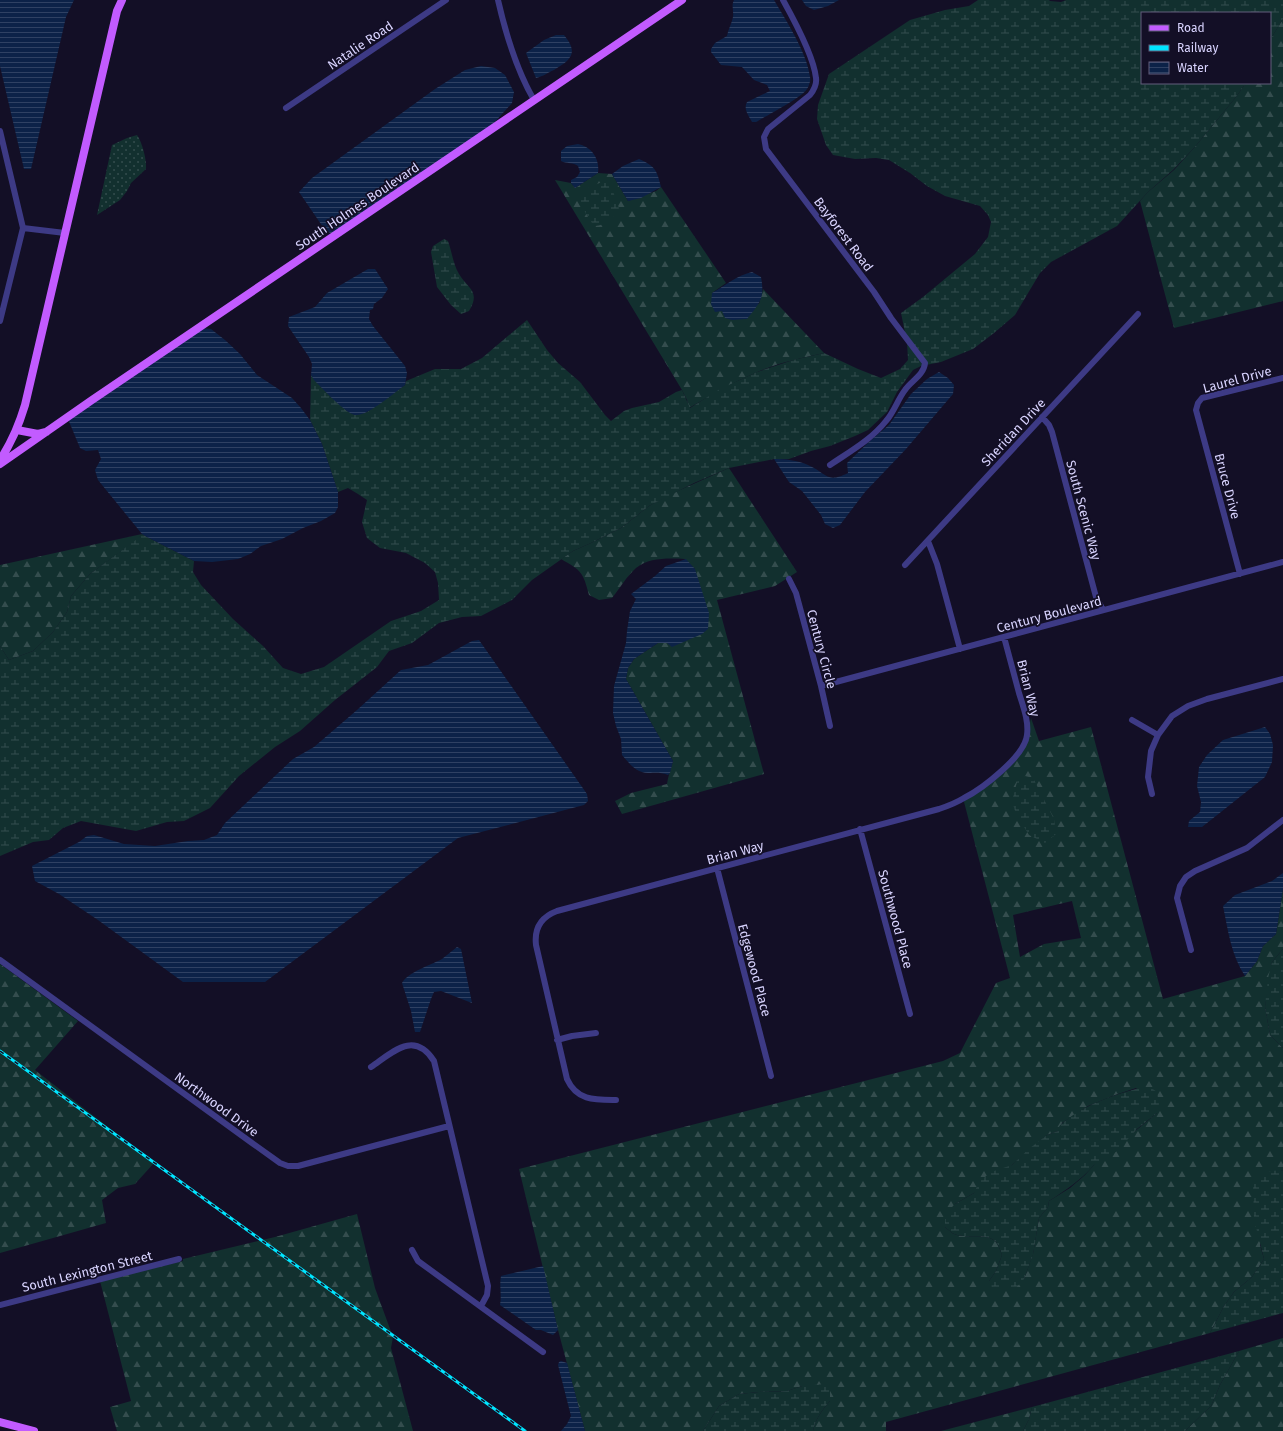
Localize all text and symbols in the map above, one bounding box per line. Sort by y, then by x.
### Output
legend [1141,12,1271,84]
street label: Natalie Road [325,18,396,73]
text: Road [1177,21,1205,35]
text: Railway [1177,41,1218,55]
text: Water [1177,61,1209,75]
street label: South Holmes Boulevard [293,160,422,253]
street label: Bayforest Road [811,194,876,274]
street label: Laurel Drive [1201,363,1273,396]
street label: Sheridan Drive [978,395,1048,469]
street label: Bruce Drive [1212,452,1243,521]
street label: South Scenic Way [1063,459,1104,562]
street label: Century Boulevard [995,593,1103,636]
street label: Century Circle [804,608,839,690]
street label: Brian Way [1014,658,1043,719]
street label: Brian Way [705,838,766,867]
street label: Southwood Place [875,868,916,970]
street label: Edgewood Place [735,922,774,1018]
street label: Northwood Drive [172,1069,262,1140]
street label: South Lexington Street [20,1248,154,1295]

